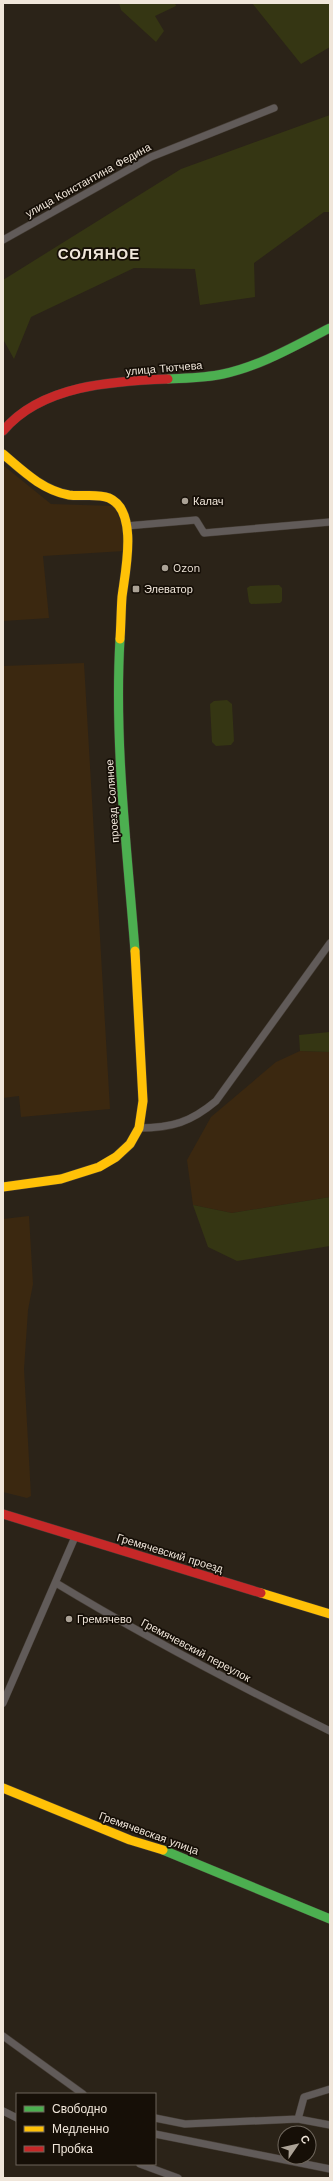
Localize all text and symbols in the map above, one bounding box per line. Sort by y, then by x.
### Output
street label: улица Константина Федина [23,140,154,220]
district label: СОЛЯНОЕ [58,245,140,263]
street label: улица Тютчева [125,359,204,378]
place label: Калач [193,495,224,508]
marker: Калач [180,496,190,506]
place label: Ozon [173,562,200,575]
marker: Ozon [160,563,170,573]
place label: Элеватор [144,583,193,596]
marker: Элеватор [131,584,141,594]
street label: проезд Соляное [103,759,122,843]
street label: Гремячевский проезд [115,1531,225,1576]
place label: Гремячево [77,1613,132,1626]
marker: Гремячево [64,1614,74,1624]
street label: Гремячевский переулок [139,1616,253,1685]
street label: Гремячевская улица [97,1809,201,1858]
legend [16,2093,156,2165]
text: Свободно [52,2102,107,2116]
text: Медленно [52,2122,109,2136]
north arrow [277,2125,317,2165]
text: С [297,2133,313,2147]
text: Пробка [52,2142,93,2156]

